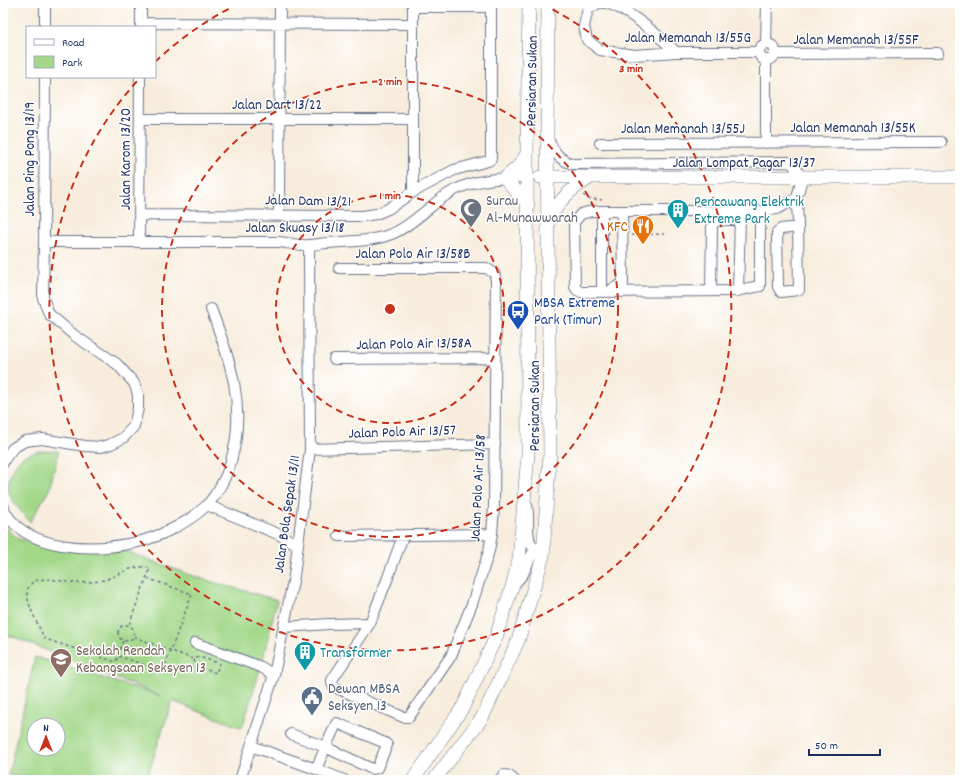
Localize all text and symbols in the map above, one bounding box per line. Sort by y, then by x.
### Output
legend [26,26,156,78]
street label: Jalan Memanah 13/55G [625,28,751,50]
street label: Jalan Memanah 13/55F [793,30,919,52]
text: Road [62,35,84,52]
street label: Persiaran Sukan [521,35,545,127]
text: Park [62,55,83,72]
text: 3 min [619,61,643,78]
text: 2 min [378,74,402,91]
street label: Jalan Dart 13/22 [232,95,322,117]
street label: Jalan Ping Pong 13/19 [20,102,42,216]
street label: Jalan Karom 13/20 [116,108,138,210]
street label: Jalan Memanah 13/55K [790,118,916,140]
street label: Jalan Memanah 13/55J [621,119,745,141]
street label: Jalan Lompat Pagar 13/37 [673,153,816,175]
text: 1 min [379,188,401,205]
street label: Jalan Dam 13/21 [265,190,351,214]
place label: Surau Al-Munawwarah [486,191,578,230]
place label: Pencawang Elektrik Extreme Park [694,192,804,231]
mosque icon: Surau Al-Munawwarah [458,196,484,229]
building icon: Pencawang Elektrik Extreme Park [665,197,691,230]
restaurant icon: KFC [630,213,656,246]
place label: KFC [607,217,628,239]
street label: Jalan Skuasy 13/18 [245,218,345,240]
street label: Jalan Polo Air 13/58B [356,244,470,266]
place label: MBSA Extreme Park (Timur) [534,293,616,332]
bus stop icon: MBSA Extreme Park (Timur) [505,298,531,331]
centre of rings [383,302,397,316]
street label: Jalan Polo Air 13/58A [356,333,472,357]
street label: Persiaran Sukan [525,360,547,452]
street label: Jalan Polo Air 13/57 [348,420,456,446]
street label: Jalan Polo Air 13/58 [465,434,493,542]
street label: Jalan Bola Sepak 13/11 [269,454,307,575]
building icon: Transformer [292,639,318,672]
place label: Sekolah Rendah Kebangsaan Seksyen 13 [76,641,206,680]
place label: Transformer [320,643,392,665]
school or university icon: Sekolah Rendah Kebangsaan Seksyen 13 [48,646,74,679]
place label: Dewan MBSA Seksyen 13 [328,679,400,718]
public building icon: Dewan MBSA Seksyen 13 [299,684,325,717]
north arrow [26,717,66,757]
text: N [43,721,49,737]
scale bar [809,731,880,757]
text: 50 m [815,738,838,755]

